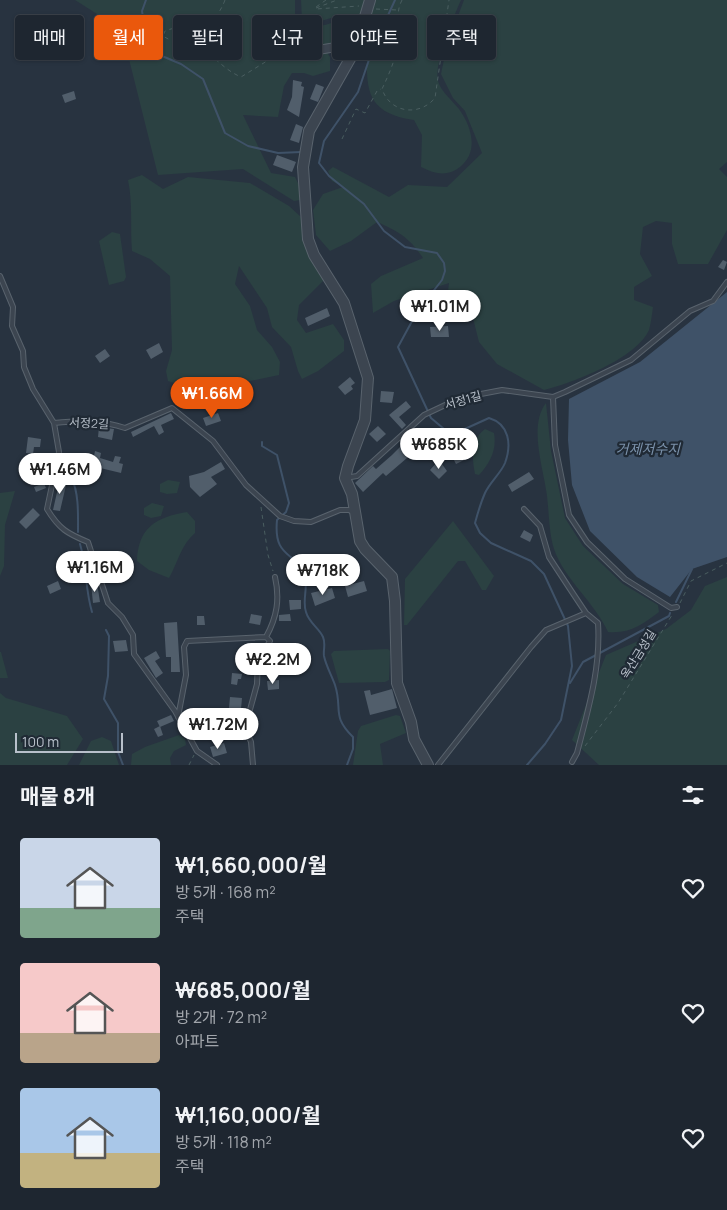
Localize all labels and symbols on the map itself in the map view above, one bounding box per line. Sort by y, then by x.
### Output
pin: ₩1.01M [399,290,481,332]
pin: ₩1.66M [171,376,253,419]
street label: 서정1길 [442,387,484,413]
street label: 서정2길 [69,413,109,433]
pin: ₩685K [404,428,474,470]
water label: 거제저수지 [616,439,681,458]
pin: ₩1.46M [19,452,101,495]
pin: ₩1.16M [54,550,136,593]
pin: ₩718K [288,554,358,596]
street label: 옥산금성길 [616,626,660,682]
pin: ₩2.2M [238,642,308,685]
pin: ₩1.72M [177,708,259,750]
scale bar [15,730,122,753]

